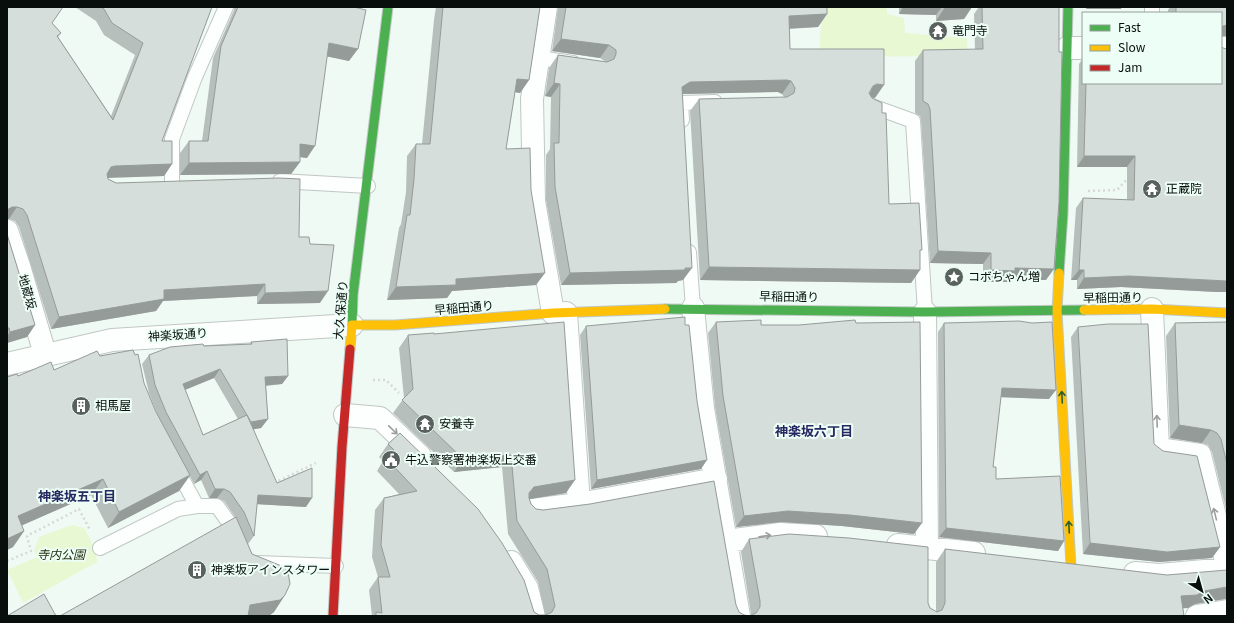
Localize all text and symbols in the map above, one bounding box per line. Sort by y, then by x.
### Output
legend [1082,12,1222,84]
text: Fast [1118,18,1141,35]
temple icon: 竜門寺 [927,20,949,42]
place label: 竜門寺 [952,21,988,38]
text: Slow [1118,38,1146,55]
text: Jam [1118,58,1142,75]
temple icon: 正蔵院 [1141,178,1163,200]
place label: 正蔵院 [1166,179,1202,196]
place icon: コボちゃん増 [943,266,965,288]
place label: コボちゃん増 [968,267,1040,284]
street label: 地蔵坂 [15,272,42,311]
street label: 大久保通り [328,279,351,341]
street label: 早稲田通り [759,286,819,305]
street label: 早稲田通り [1083,287,1143,306]
street label: 早稲田通り [433,295,495,318]
street label: 神楽坂通り [147,323,208,344]
one-way arrow [1059,391,1066,404]
building icon: 相馬屋 [70,395,92,417]
place label: 相馬屋 [95,396,131,413]
temple icon: 安養寺 [414,413,436,435]
place label: 安養寺 [439,414,475,431]
one-way arrow [1154,415,1161,428]
district label: 神楽坂六丁目 [775,421,853,440]
one-way arrow [388,425,398,435]
public building icon: 牛込警察署神楽坂上交番 [380,449,402,471]
place label: 牛込警察署神楽坂上交番 [405,450,537,467]
district label: 神楽坂五丁目 [38,486,116,505]
one-way arrow [1210,507,1218,520]
one-way arrow [1066,521,1073,534]
one-way arrow [758,532,771,540]
park label: 寺内公園 [37,545,87,562]
building icon: 神楽坂アインスタワー [186,559,208,581]
place label: 神楽坂アインスタワー [211,560,330,577]
north arrow [1182,571,1222,611]
text: N [1201,591,1217,609]

